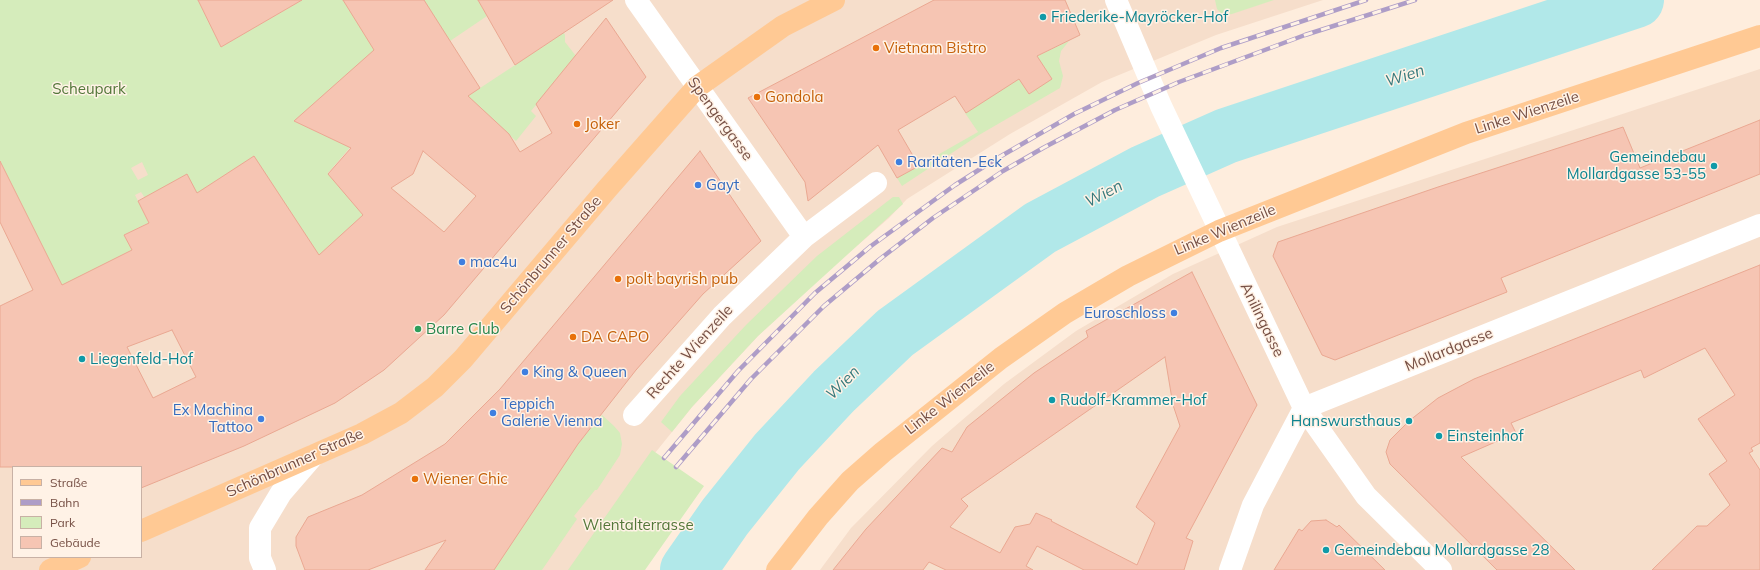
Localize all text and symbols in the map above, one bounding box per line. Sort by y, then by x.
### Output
place label: Friederike-Mayröcker-Hof [1051,8,1228,26]
marker: Friederike-Mayröcker-Hof [1038,12,1048,22]
place label: Vietnam Bistro [884,39,987,57]
marker: Vietnam Bistro [871,43,881,53]
water label: Wien [1383,61,1427,91]
street label: Spengergasse [684,74,756,164]
park label: Scheupark [52,80,126,98]
place label: Gondola [765,88,823,106]
street label: Linke Wienzeile [1473,88,1581,138]
marker: Gondola [752,92,762,102]
place label: Joker [585,115,620,133]
marker: Joker [572,119,582,129]
place label: Gemeindebau Mollardgasse 53-55 [1567,148,1706,183]
place label: Raritäten-Eck [907,153,1002,171]
marker: Raritäten-Eck [894,157,904,167]
marker: Gemeindebau Mollardgasse 53-55 [1709,161,1719,171]
place label: Gayt [706,176,739,194]
water label: Wien [1082,176,1126,212]
marker: Gayt [693,180,703,190]
street label: Schönbrunner Straße [497,193,605,317]
street label: Linke Wienzeile [1172,201,1278,259]
place label: mac4u [470,253,517,271]
marker: mac4u [457,257,467,267]
place label: polt bayrish pub [626,270,738,288]
marker: polt bayrish pub [613,274,623,284]
street label: Anilingasse [1236,280,1288,360]
street label: Rechte Wienzeile [643,301,737,403]
place label: Euroschloss [1084,304,1166,322]
marker: Euroschloss [1169,308,1179,318]
place label: Barre Club [426,320,500,338]
marker: Barre Club [413,324,423,334]
street label: Mollardgasse [1403,324,1495,376]
place label: DA CAPO [581,328,649,346]
marker: DA CAPO [568,332,578,342]
place label: Liegenfeld-Hof [90,350,193,368]
marker: Liegenfeld-Hof [77,354,87,364]
street label: Linke Wienzeile [902,358,998,438]
water label: Wien [822,362,864,404]
place label: King & Queen [533,363,627,381]
marker: King & Queen [520,367,530,377]
place label: Rudolf-Krammer-Hof [1060,391,1206,409]
place label: Teppich Galerie Vienna [501,395,603,430]
marker: Rudolf-Krammer-Hof [1047,395,1057,405]
place label: Ex Machina Tattoo [173,401,253,436]
marker: Teppich Galerie Vienna [488,408,498,418]
place label: Hanswursthaus [1291,412,1401,430]
marker: Ex Machina Tattoo [256,414,266,424]
marker: Hanswursthaus [1404,416,1414,426]
street label: Schönbrunner Straße [224,425,366,501]
place label: Einsteinhof [1447,427,1524,445]
marker: Einsteinhof [1434,431,1444,441]
legend [12,466,142,558]
place label: Wiener Chic [423,470,508,488]
marker: Wiener Chic [410,474,420,484]
text: Straße [50,475,87,490]
text: Bahn [50,495,79,510]
text: Park [50,515,75,530]
park label: Wientalterrasse [582,516,694,534]
text: Gebäude [50,535,100,550]
place label: Gemeindebau Mollardgasse 28 [1334,541,1549,559]
marker: Gemeindebau Mollardgasse 28 [1321,545,1331,555]

